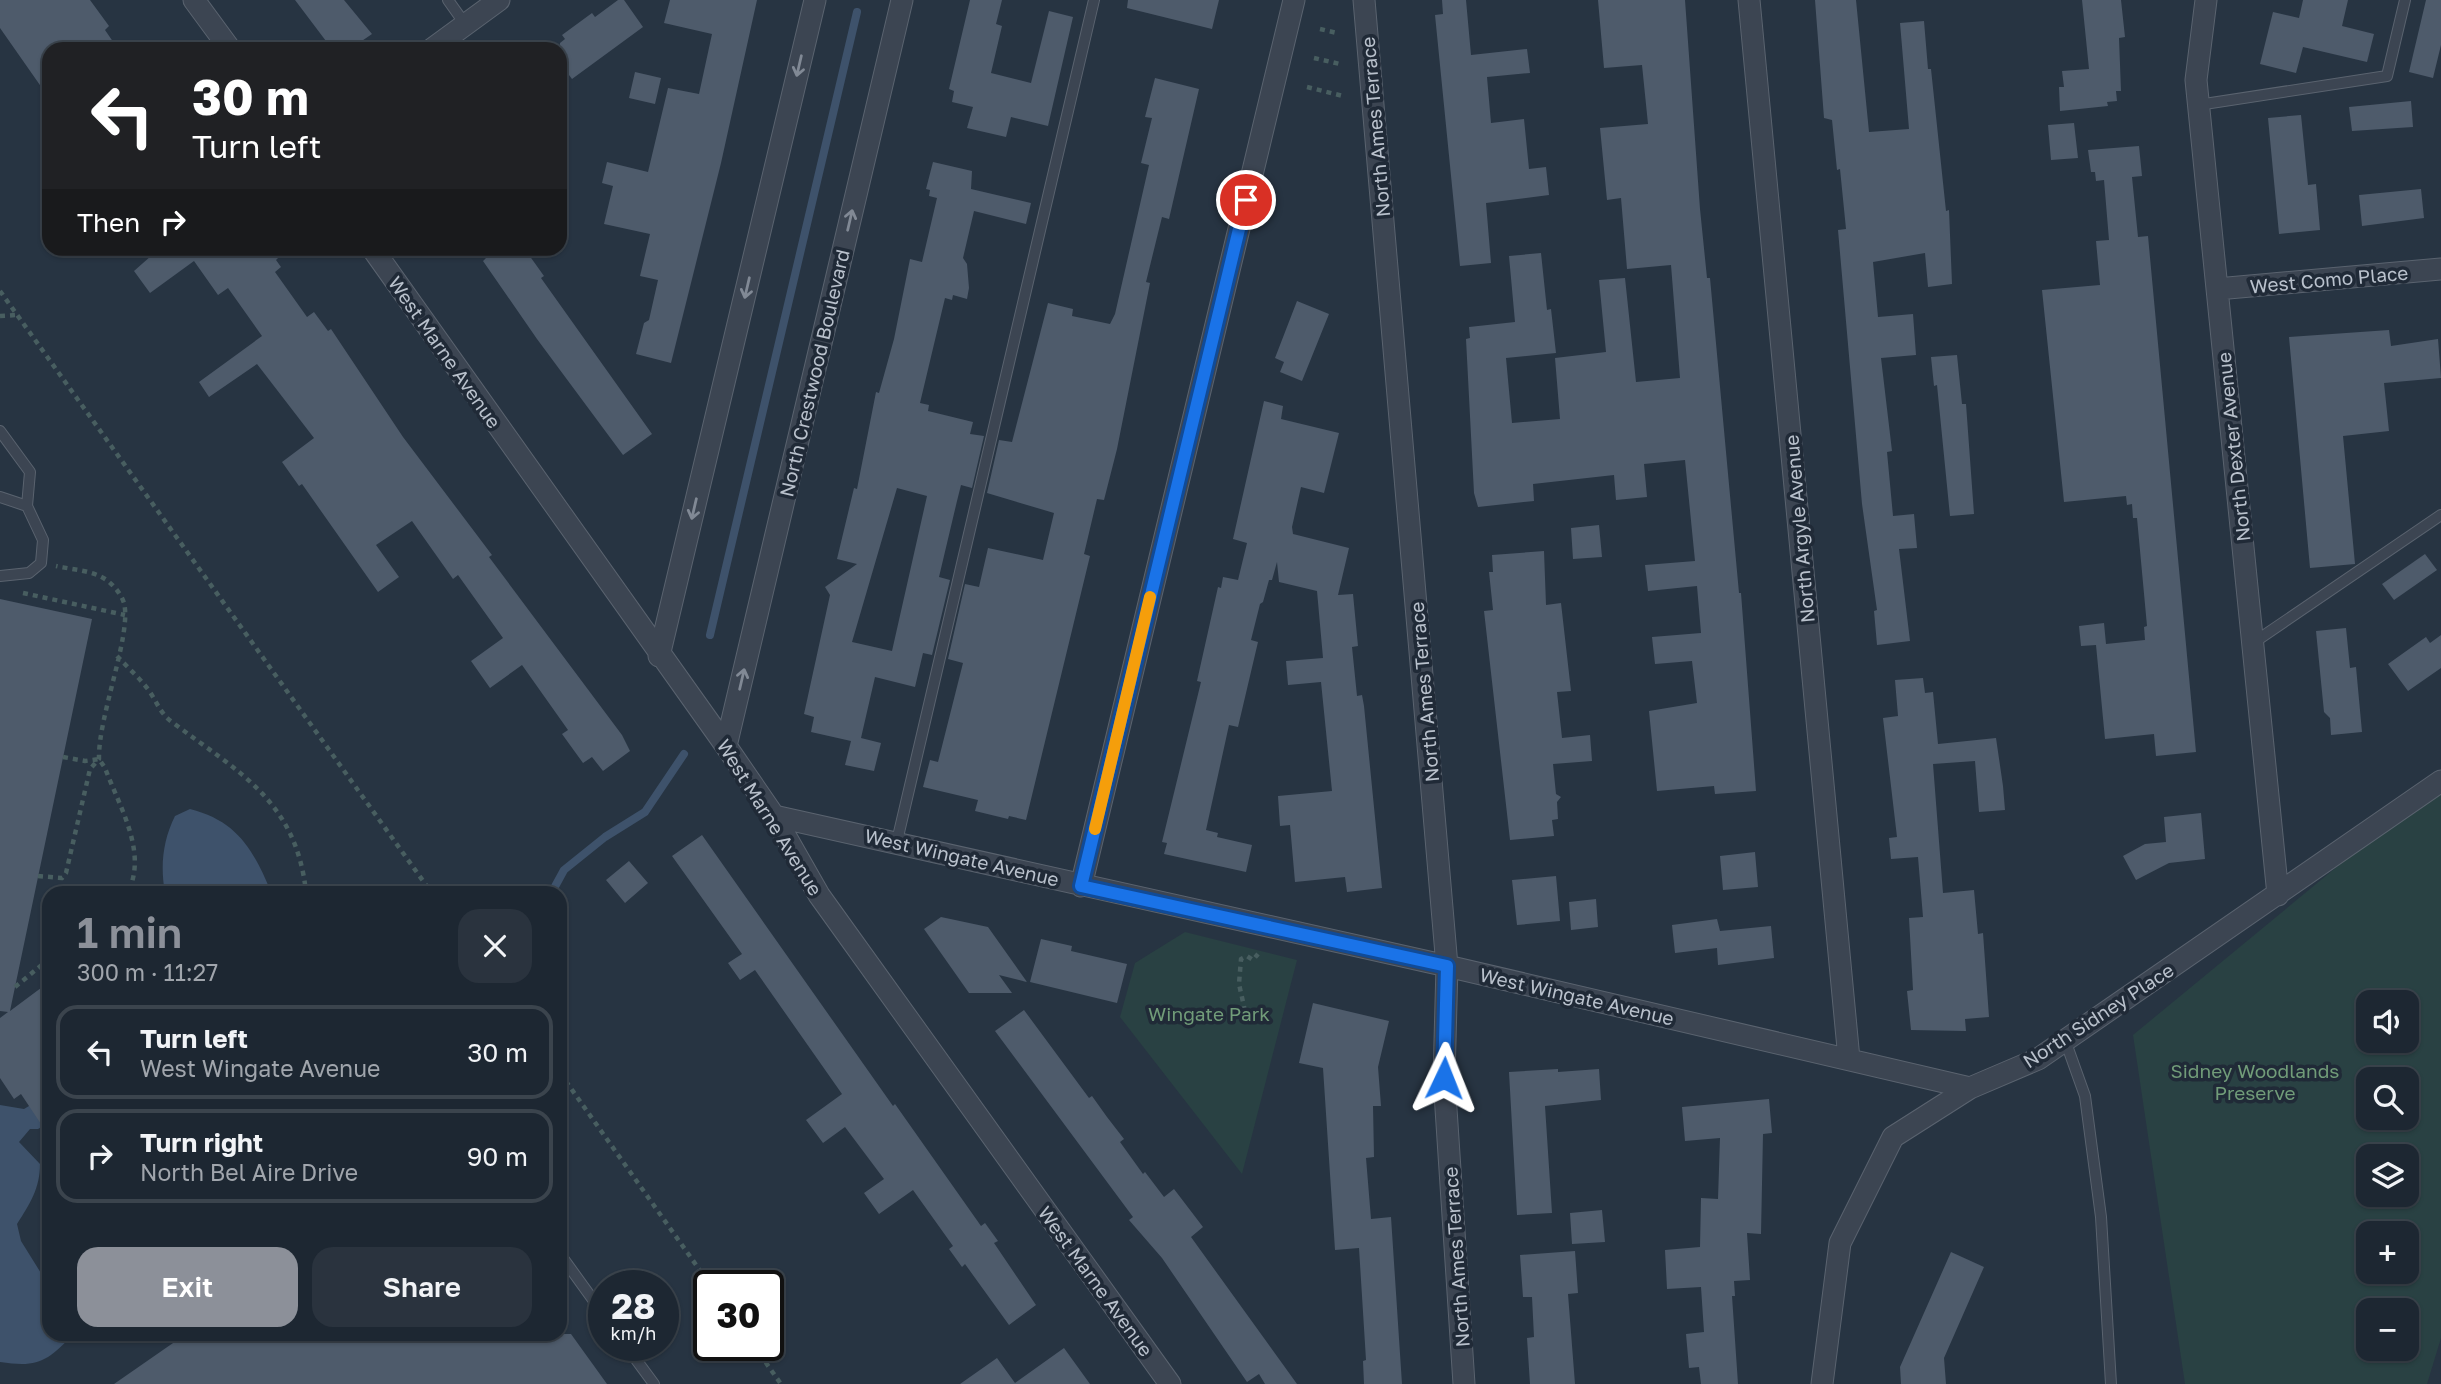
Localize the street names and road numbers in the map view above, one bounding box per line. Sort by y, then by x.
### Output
street label: North Ames Terrace [1356,36,1394,218]
street label: North Crestwood Boulevard [774,247,854,499]
street label: West Como Place [2249,261,2409,297]
street label: West Marne Avenue [384,272,506,432]
street label: North Dexter Avenue [2212,351,2254,543]
street label: North Argyle Avenue [1779,434,1819,624]
street label: North Ames Terrace [1405,601,1443,783]
street label: West Marne Avenue [713,735,827,899]
street label: West Wingate Avenue [863,823,1061,891]
street label: North Sidney Place [2018,958,2178,1072]
street label: West Wingate Avenue [1478,962,1676,1030]
street label: North Ames Terrace [1438,1166,1474,1348]
street label: West Marne Avenue [1034,1201,1158,1361]

